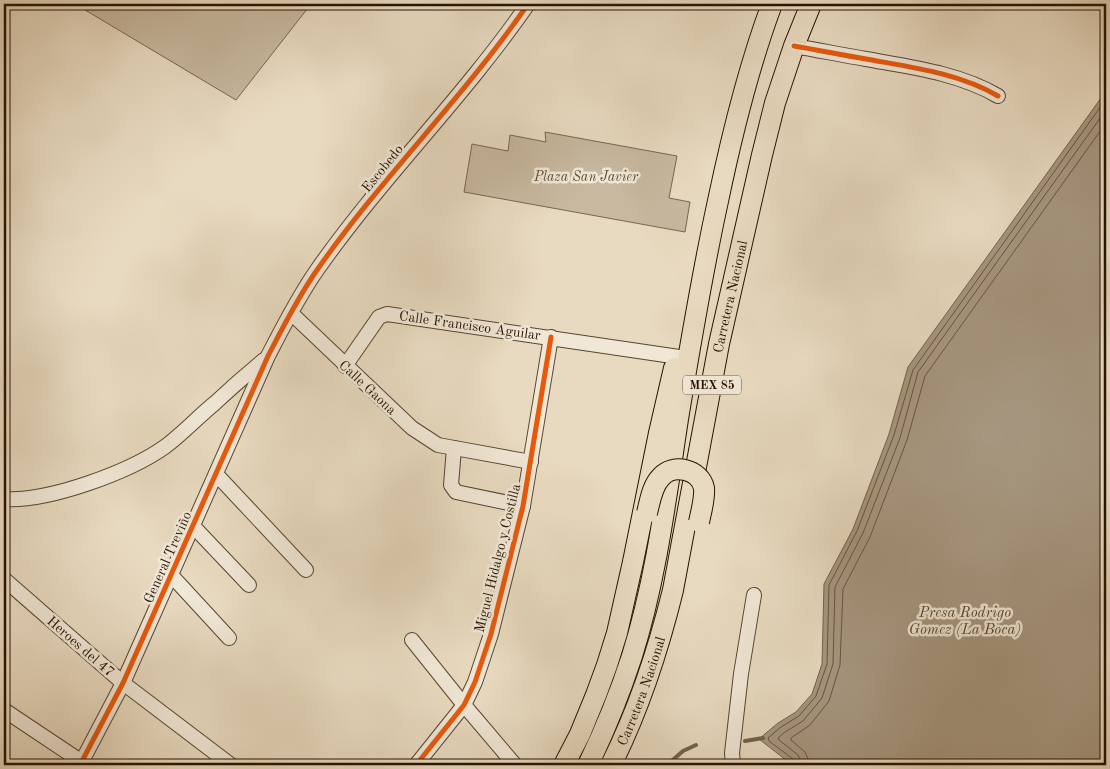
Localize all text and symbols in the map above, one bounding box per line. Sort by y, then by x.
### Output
street label: Escobedo [360,142,406,195]
park label: Plaza San Javier [533,170,639,184]
street label: Carretera Nacional [711,239,750,354]
street label: Calle Francisco Aguilar [398,309,542,343]
street label: Calle Gaona [336,358,399,418]
road number: MEX 85 [683,376,741,394]
street label: Miguel Hidalgo y Costilla [473,482,523,634]
street label: General Treviño [141,509,194,605]
water label: Presa Rodrigo Gomez (La Boca) [909,606,1021,638]
street label: Heroes del 47 [44,614,117,680]
street label: Carretera Nacional [615,635,668,748]

